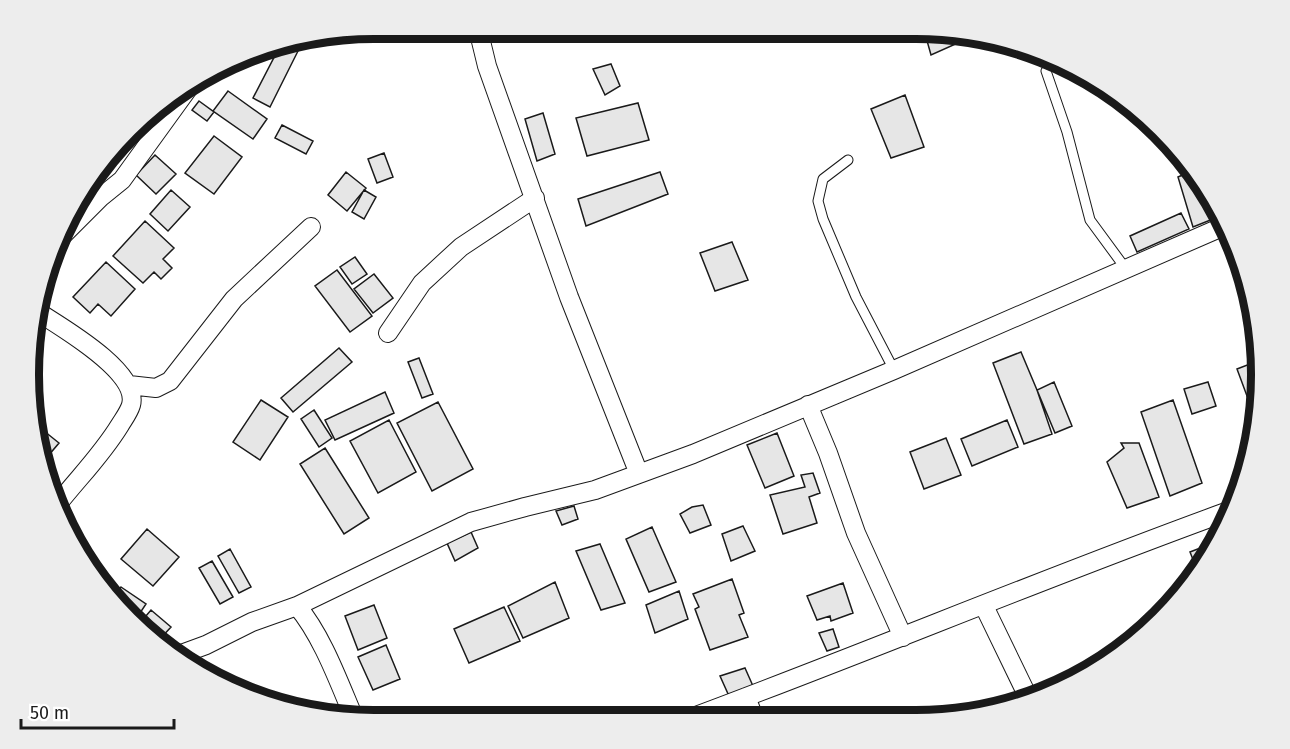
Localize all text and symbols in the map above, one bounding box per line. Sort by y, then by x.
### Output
scale bar [21,692,174,730]
text: 50 m [30,702,69,724]

